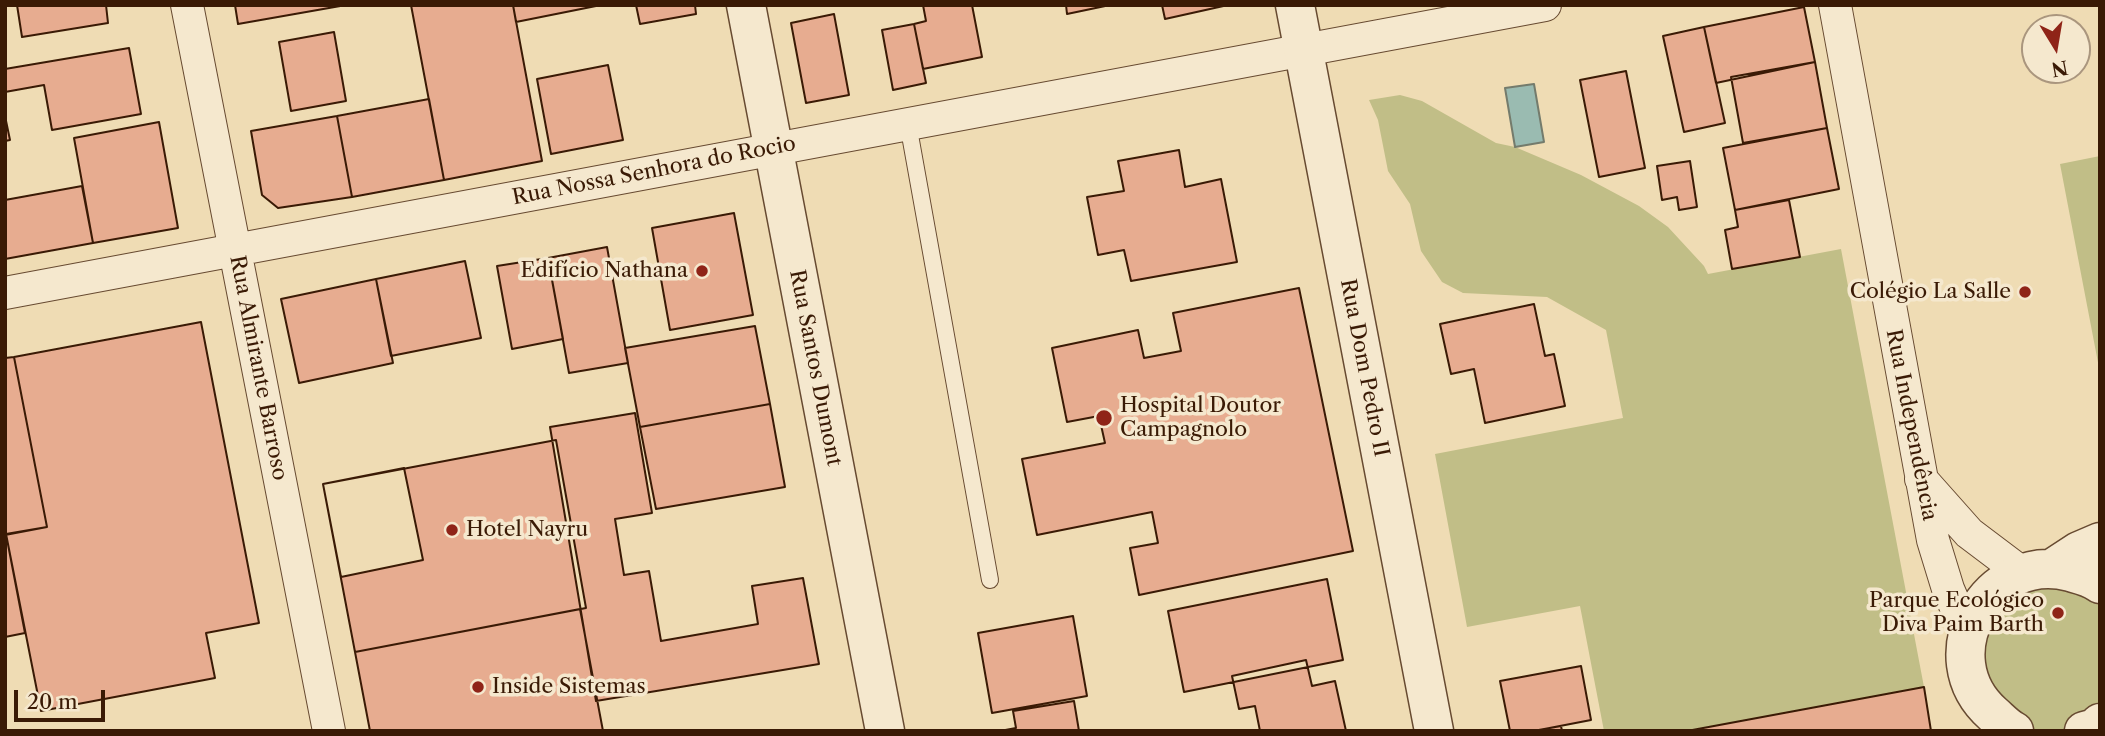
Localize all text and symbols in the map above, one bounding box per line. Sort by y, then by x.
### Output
north arrow [2021,14,2091,84]
text: N [2049,55,2070,81]
street label: Rua Nossa Senhora do Rocio [510,131,798,211]
street label: Rua Almirante Barroso [224,253,292,483]
place label: Edifício Nathana [521,258,688,284]
marker: Edifício Nathana [694,263,710,279]
street label: Rua Santos Dumont [784,268,846,468]
street label: Rua Dom Pedro II [1334,277,1394,459]
place label: Colégio La Salle [1850,279,2011,305]
marker: Colégio La Salle [2017,284,2033,300]
street label: Rua Independência [1880,327,1942,523]
place label: Hospital Doutor Campagnolo [1120,393,1281,443]
marker: Hospital Doutor Campagnolo [1094,408,1114,428]
place label: Hotel Nayru [466,517,588,543]
marker: Hotel Nayru [444,522,460,538]
place label: Parque Ecológico Diva Paim Barth [1869,588,2044,638]
marker: Parque Ecológico Diva Paim Barth [2050,605,2066,621]
place label: Inside Sistemas [492,674,646,700]
scale bar [18,676,108,720]
marker: Inside Sistemas [470,679,486,695]
text: 20 m [27,689,78,714]

